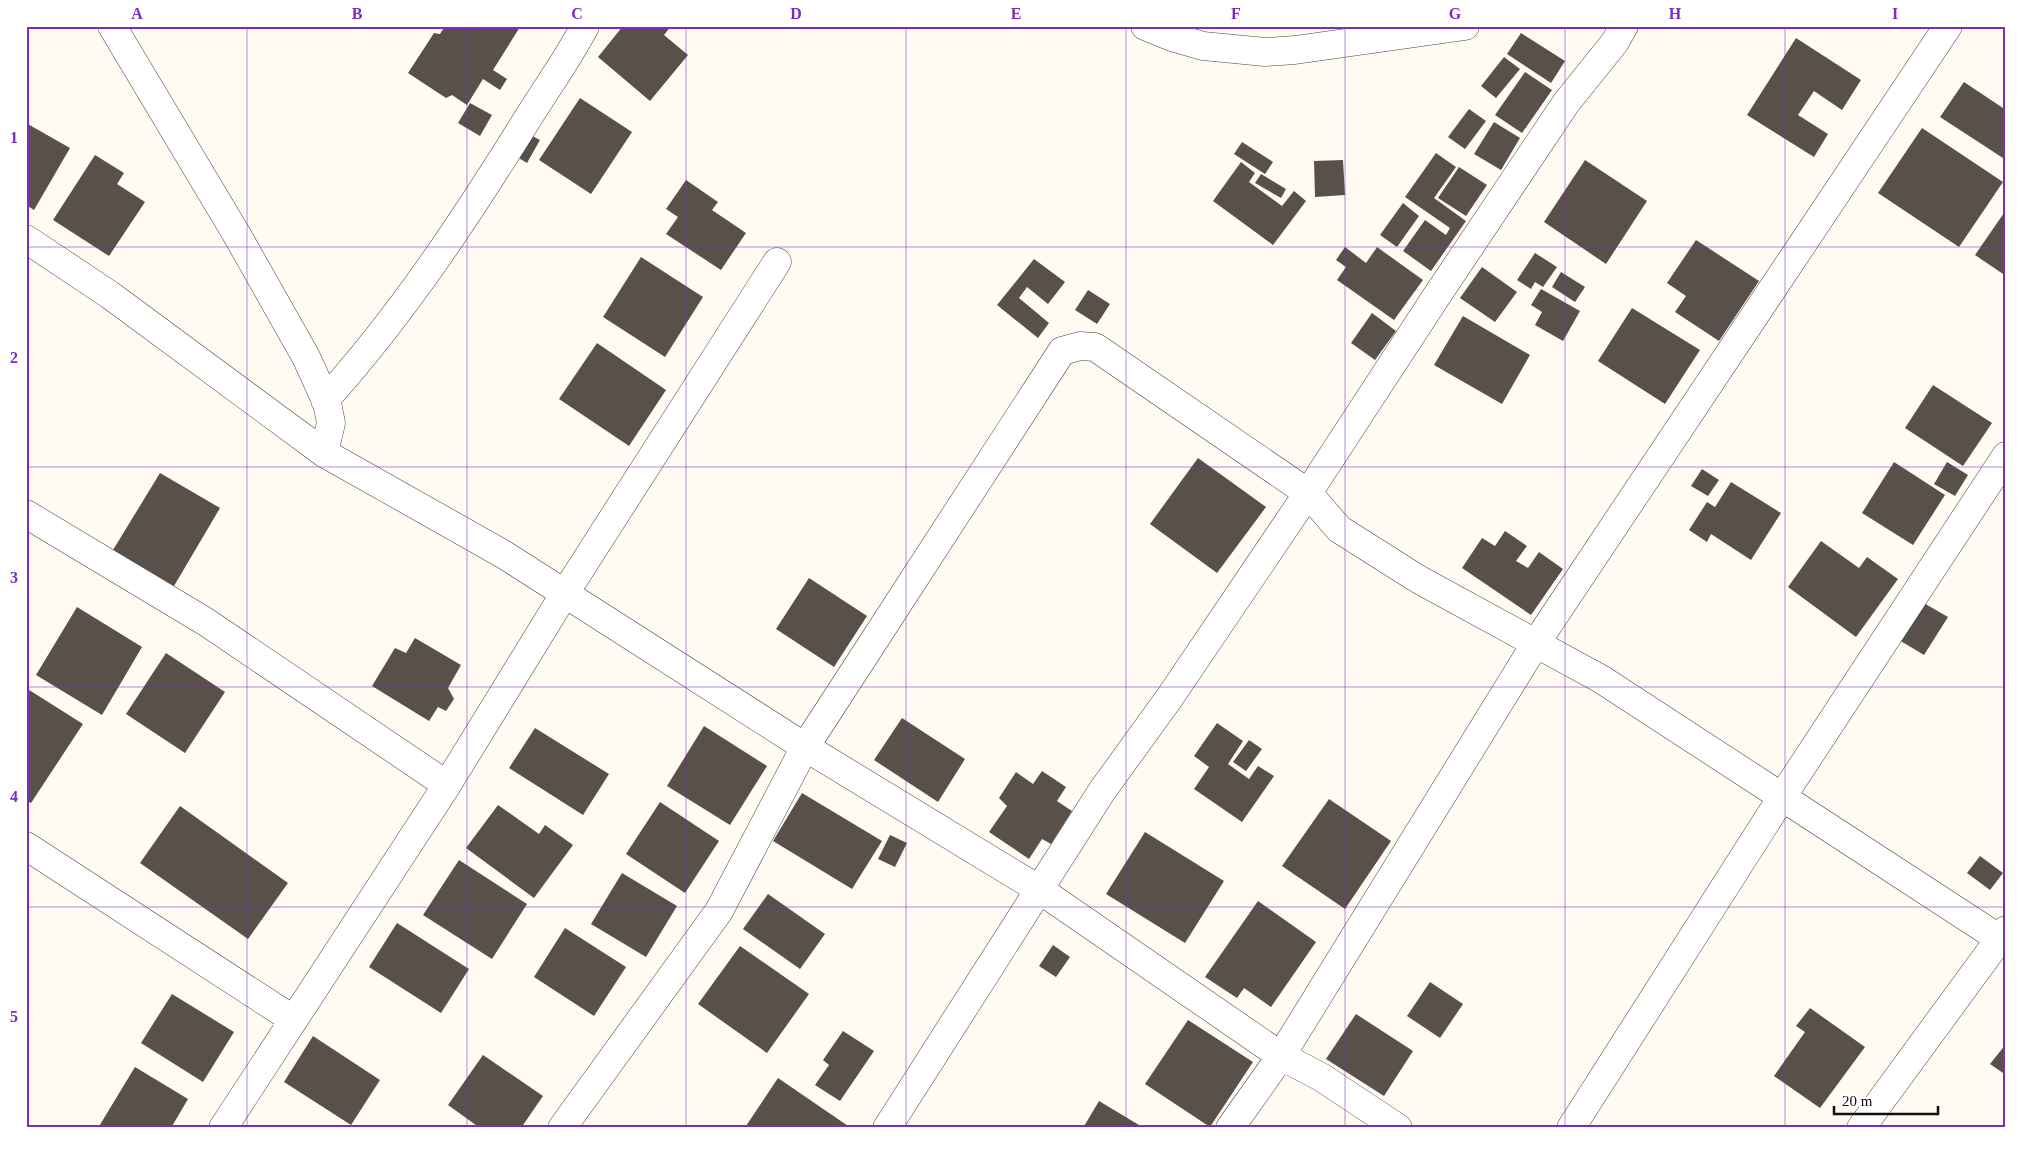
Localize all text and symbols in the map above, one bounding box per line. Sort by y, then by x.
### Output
text: A [131,5,143,22]
text: B [352,5,363,22]
text: C [571,5,583,22]
text: D [790,5,802,22]
text: E [1011,5,1021,22]
text: F [1231,5,1241,22]
text: G [1449,5,1462,22]
text: H [1669,5,1682,22]
text: I [1892,5,1898,22]
text: 1 [10,129,18,146]
text: 2 [10,349,18,366]
text: 3 [10,569,18,586]
text: 4 [10,788,18,805]
text: 5 [10,1008,18,1025]
scale bar [1834,1084,1938,1116]
text: 20 m [1842,1093,1873,1109]

